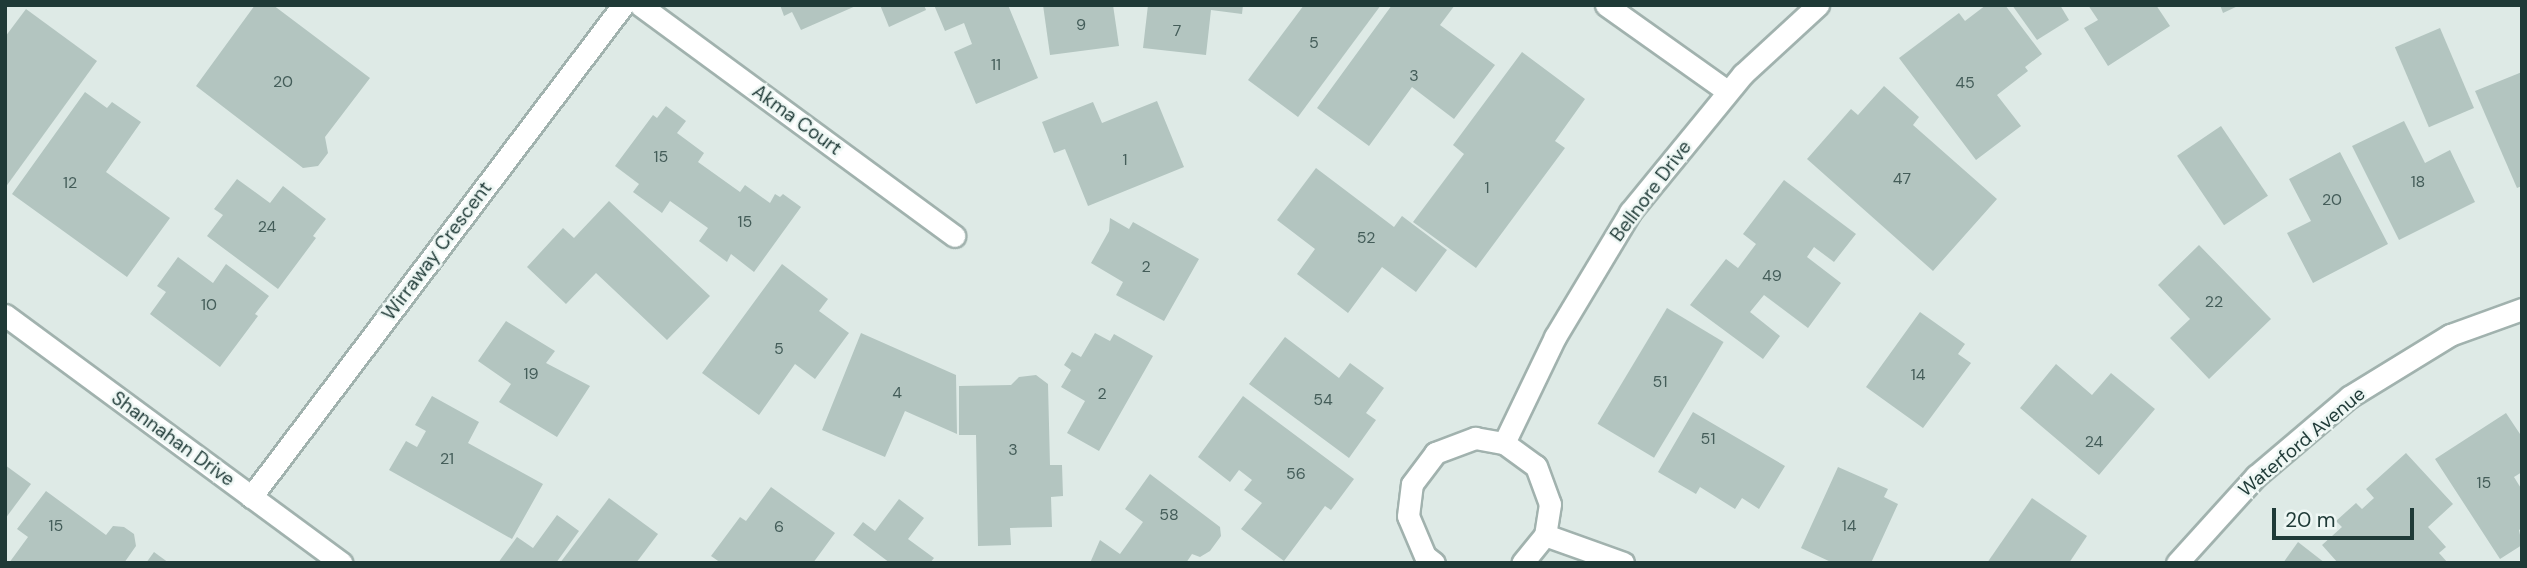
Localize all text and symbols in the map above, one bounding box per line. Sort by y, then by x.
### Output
house number: 9 [1076,15,1086,35]
house number: 7 [1173,21,1181,41]
house number: 5 [1309,33,1319,53]
house number: 11 [991,55,1001,75]
house number: 3 [1409,66,1419,86]
house number: 20 [273,72,293,92]
house number: 45 [1955,73,1975,93]
street label: Akma Court [748,80,846,160]
street label: Bellnore Drive [1606,136,1696,246]
house number: 15 [654,147,668,167]
house number: 1 [1123,150,1127,170]
house number: 47 [1893,169,1911,189]
house number: 18 [2411,172,2425,192]
house number: 12 [63,173,77,193]
street label: Wirraway Crescent [377,177,497,325]
house number: 1 [1485,178,1489,198]
house number: 20 [2322,190,2342,210]
house number: 15 [738,212,752,232]
house number: 24 [258,217,276,237]
house number: 52 [1357,228,1375,248]
house number: 2 [1141,257,1151,277]
house number: 49 [1762,266,1782,286]
house number: 22 [2205,292,2223,312]
house number: 10 [201,295,217,315]
house number: 5 [774,339,784,359]
house number: 19 [523,364,539,384]
house number: 14 [1911,365,1925,385]
house number: 51 [1653,372,1667,392]
street label: Waterford Avenue [2234,382,2370,502]
house number: 4 [892,383,902,403]
house number: 2 [1097,384,1107,404]
street label: Shannahan Drive [107,387,239,491]
house number: 54 [1313,390,1333,410]
house number: 51 [1701,429,1715,449]
house number: 24 [2085,432,2103,452]
house number: 3 [1008,440,1018,460]
house number: 21 [440,449,454,469]
house number: 56 [1286,464,1306,484]
house number: 15 [2477,473,2491,493]
scale bar [2275,494,2417,538]
house number: 58 [1159,505,1179,525]
text: 20 m [2285,506,2336,534]
house number: 15 [49,516,63,536]
house number: 14 [1842,516,1856,536]
house number: 6 [774,517,784,537]

